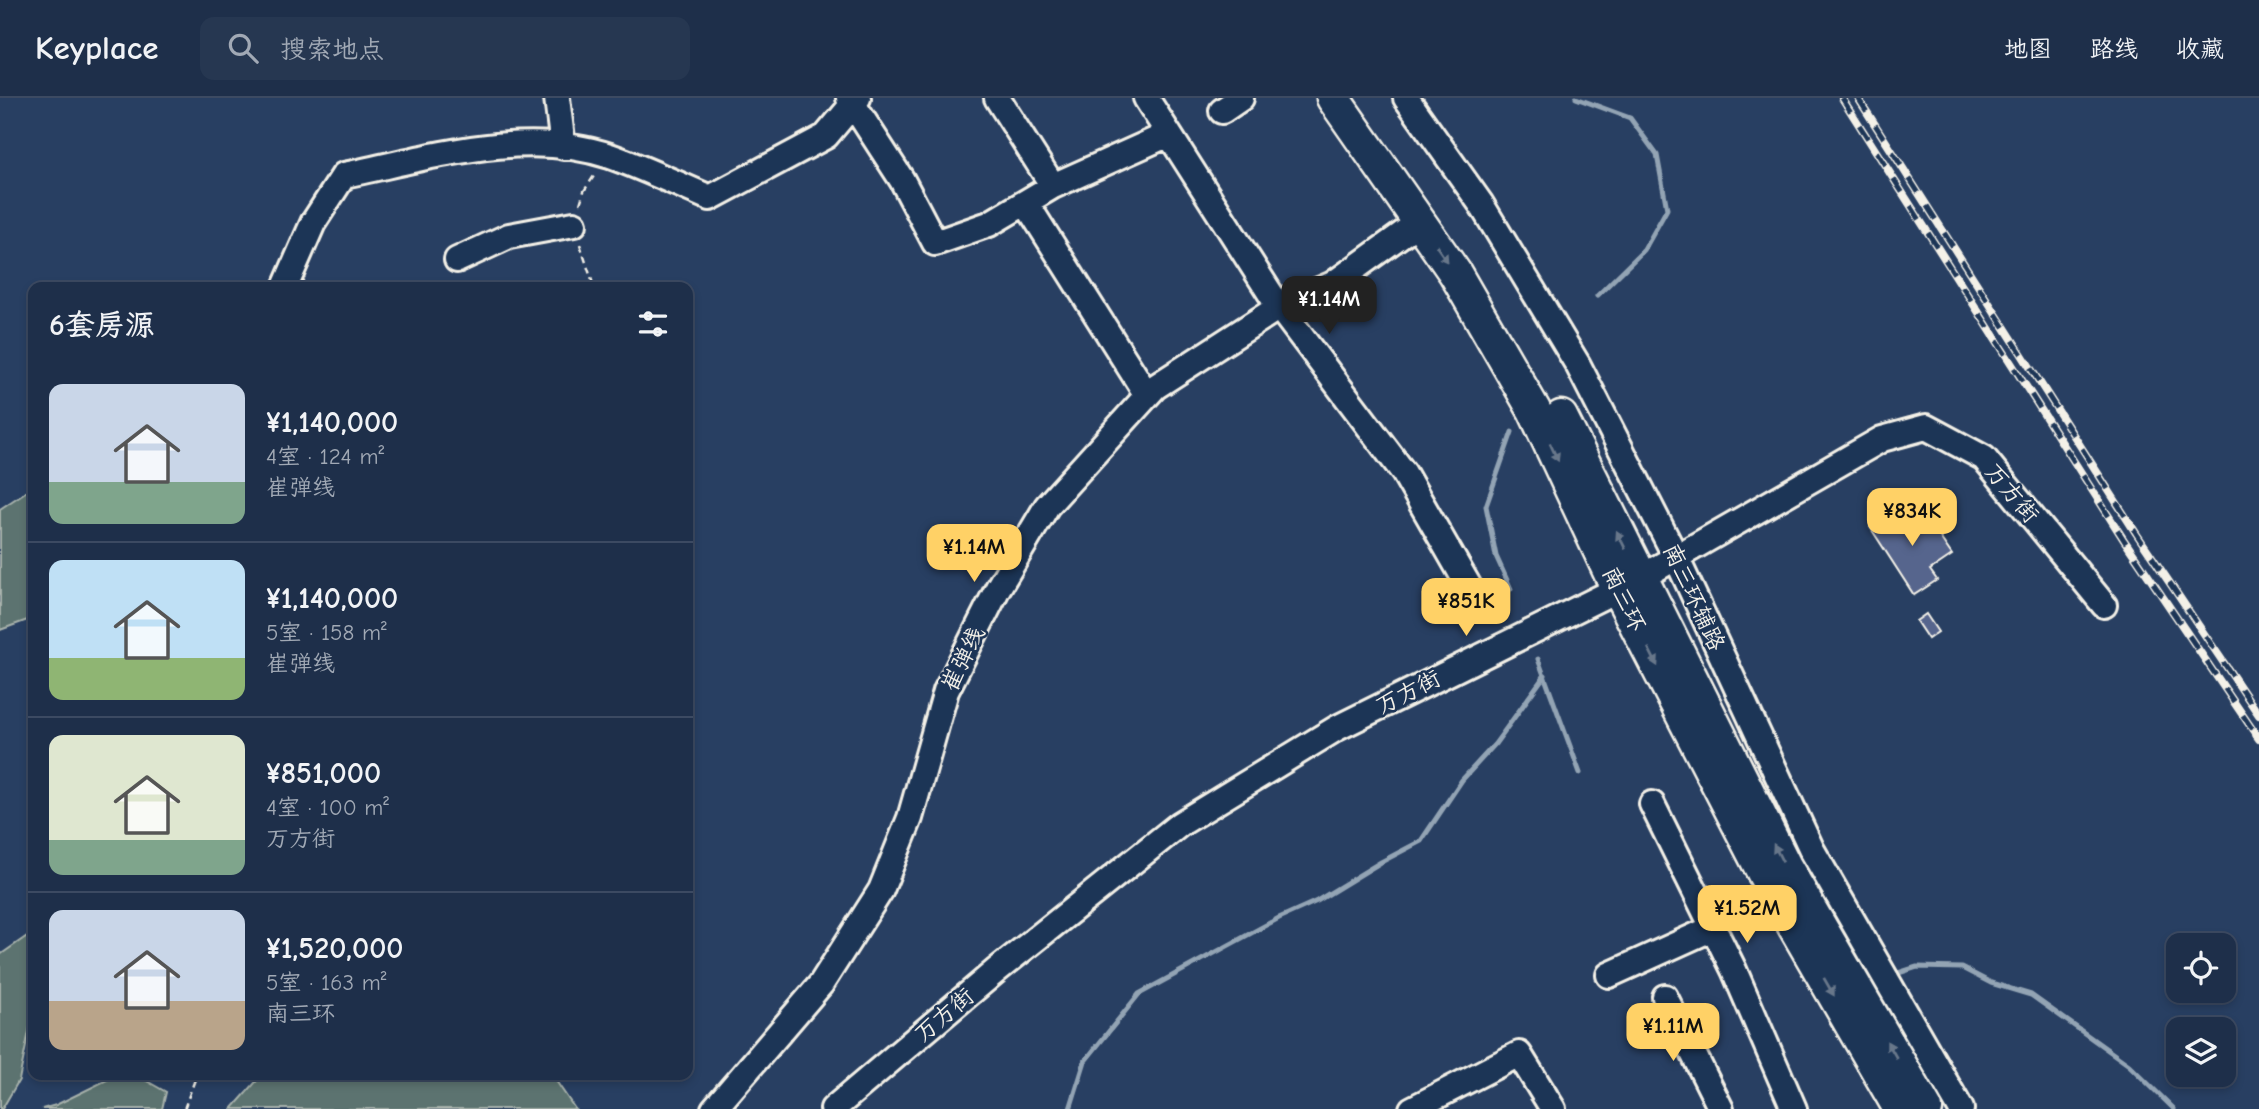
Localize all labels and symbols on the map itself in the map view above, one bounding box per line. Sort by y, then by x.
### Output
one-way arrow [1435,245,1449,263]
pin: ¥1.14M [1272,276,1386,336]
one-way arrow [1548,442,1560,462]
street label: 万方街 [1979,458,2045,528]
pin: ¥834K [1863,489,1961,548]
pin: ¥1.14M [917,524,1031,584]
one-way arrow [1616,530,1627,550]
street label: 南三环辅路 [1657,539,1731,655]
street label: 南三环 [1597,562,1651,636]
pin: ¥851K [1417,578,1515,638]
street label: 崔弹线 [936,622,990,696]
one-way arrow [1647,647,1658,667]
street label: 万方街 [1371,664,1445,720]
one-way arrow [1773,843,1784,863]
pin: ¥1.52M [1690,886,1804,945]
one-way arrow [1823,978,1835,997]
street label: 万方街 [909,982,979,1048]
pin: ¥1.11M [1616,1004,1730,1063]
one-way arrow [1886,1040,1898,1060]

